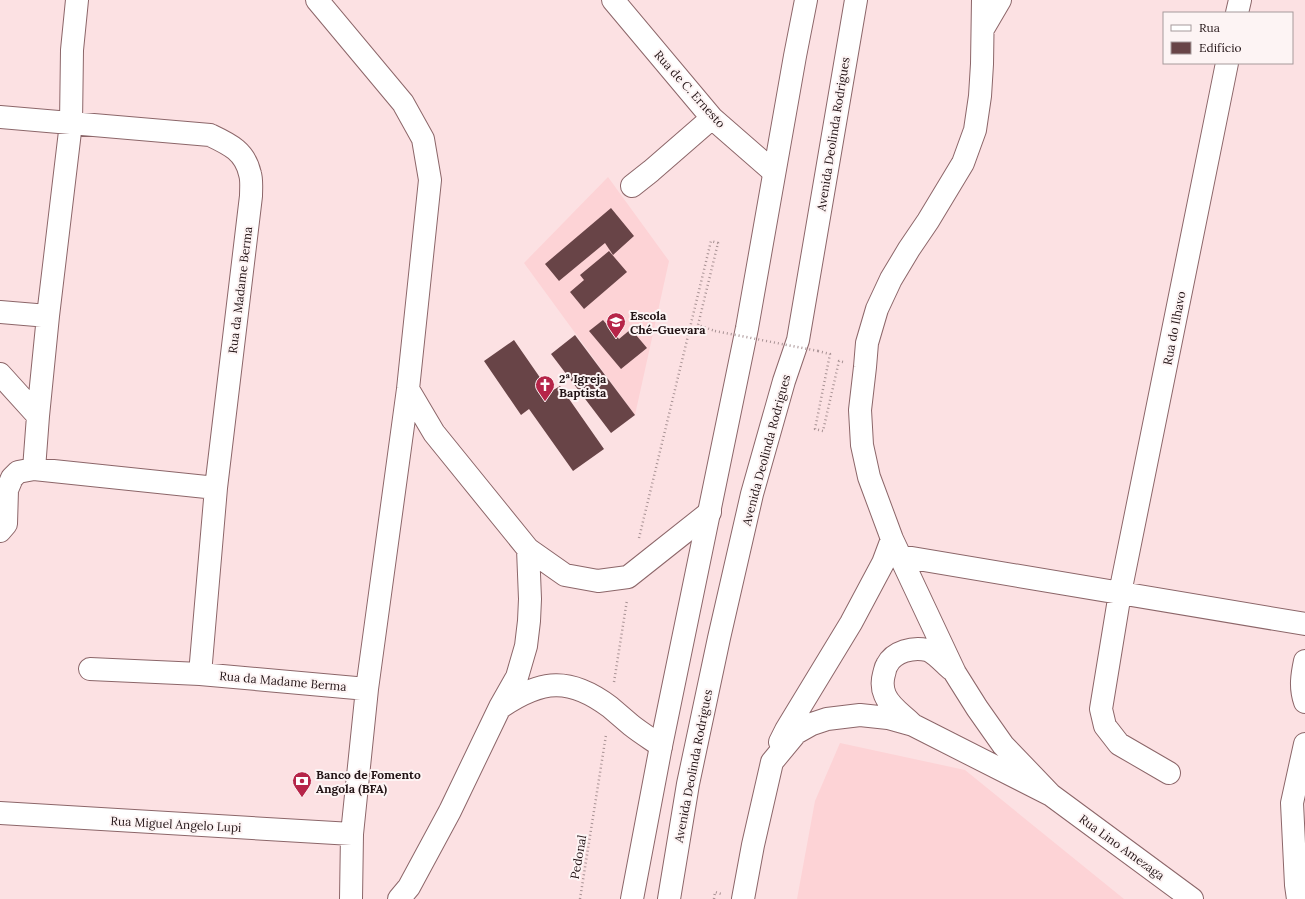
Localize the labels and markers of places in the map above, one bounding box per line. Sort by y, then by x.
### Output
place label: Escola Ché-Guevara [630,308,706,337]
school or university icon: Escola Ché-Guevara [605,311,627,339]
place label: 2ª Igreja Baptista [559,371,607,400]
church icon: 2ª Igreja Baptista [534,374,556,402]
place label: Banco de Fomento Angola (BFA) [316,767,421,797]
bank icon: Banco de Fomento Angola (BFA) [291,770,313,798]

